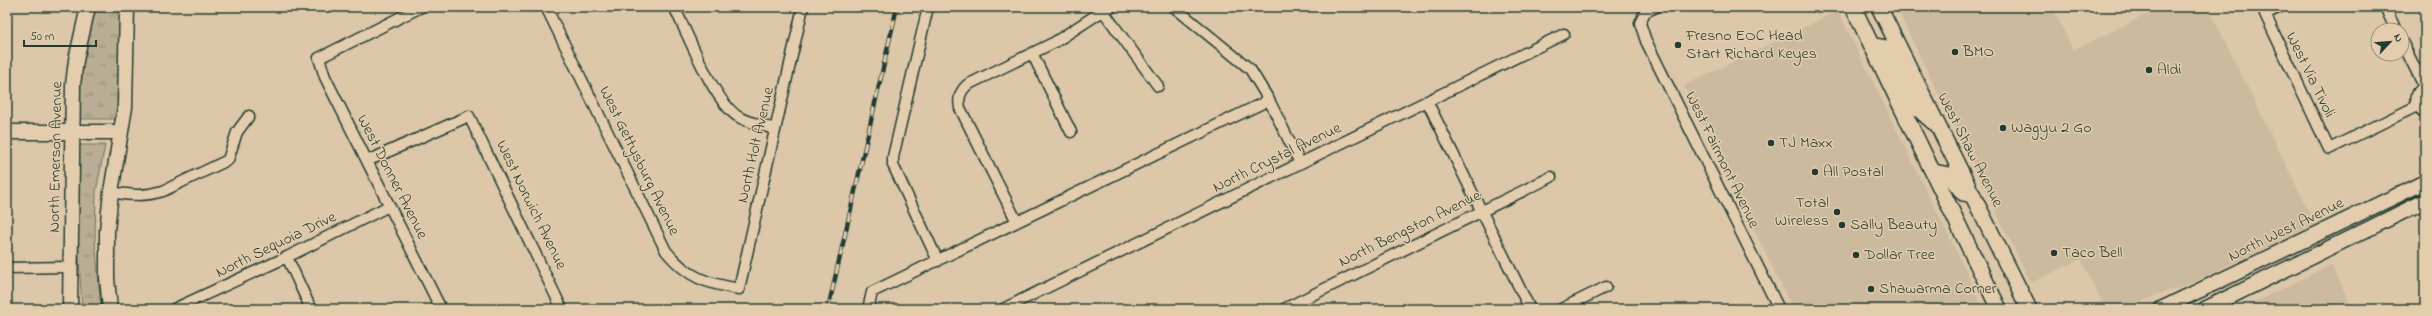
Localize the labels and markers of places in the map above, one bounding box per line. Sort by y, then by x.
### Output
place label: Fresno EOC Head Start Richard Keyes [1685,24,1817,66]
marker: Fresno EOC Head Start Richard Keyes [1673,40,1683,50]
place label: BMO [1962,40,1994,64]
marker: BMO [1950,47,1960,57]
place label: Aldi [2157,58,2182,82]
marker: Aldi [2144,65,2154,75]
place label: Wagyu 2 Go [2011,116,2092,140]
marker: Wagyu 2 Go [1998,123,2008,133]
place label: TJ Maxx [1779,131,1833,155]
marker: TJ Maxx [1766,138,1776,148]
place label: All Postal [1823,160,1884,184]
marker: All Postal [1810,167,1820,177]
place label: Total Wireless [1775,191,1829,233]
marker: Total Wireless [1832,207,1842,217]
place label: Sally Beauty [1850,213,1937,237]
marker: Sally Beauty [1837,220,1847,230]
place label: Taco Bell [2062,241,2123,265]
place label: Dollar Tree [1863,243,1936,267]
marker: Taco Bell [2049,248,2059,258]
marker: Dollar Tree [1851,250,1861,260]
place label: Shawarma Corner [1879,277,1997,301]
marker: Shawarma Corner [1866,284,1876,294]

